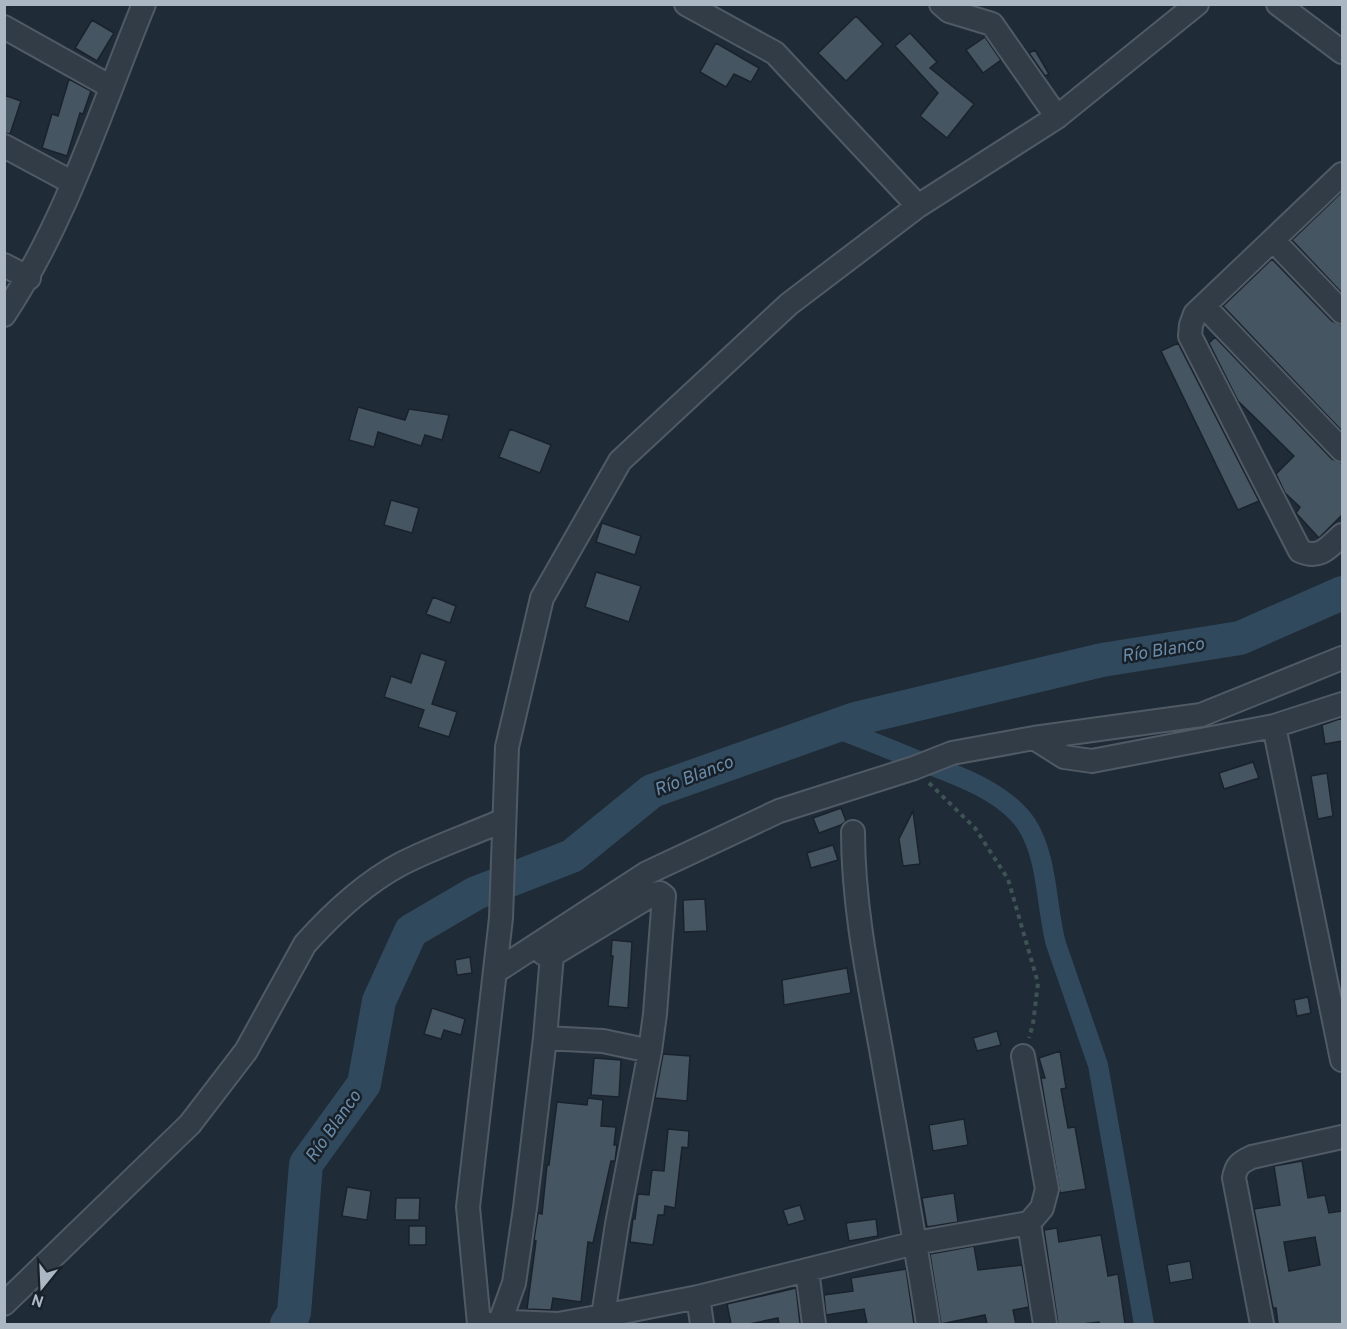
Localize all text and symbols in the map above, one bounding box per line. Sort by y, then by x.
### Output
water label: Río Blanco [1120,633,1206,669]
water label: Río Blanco [651,751,737,803]
water label: Río Blanco [301,1086,367,1167]
north arrow [12,1257,72,1317]
text: N [29,1288,47,1311]

